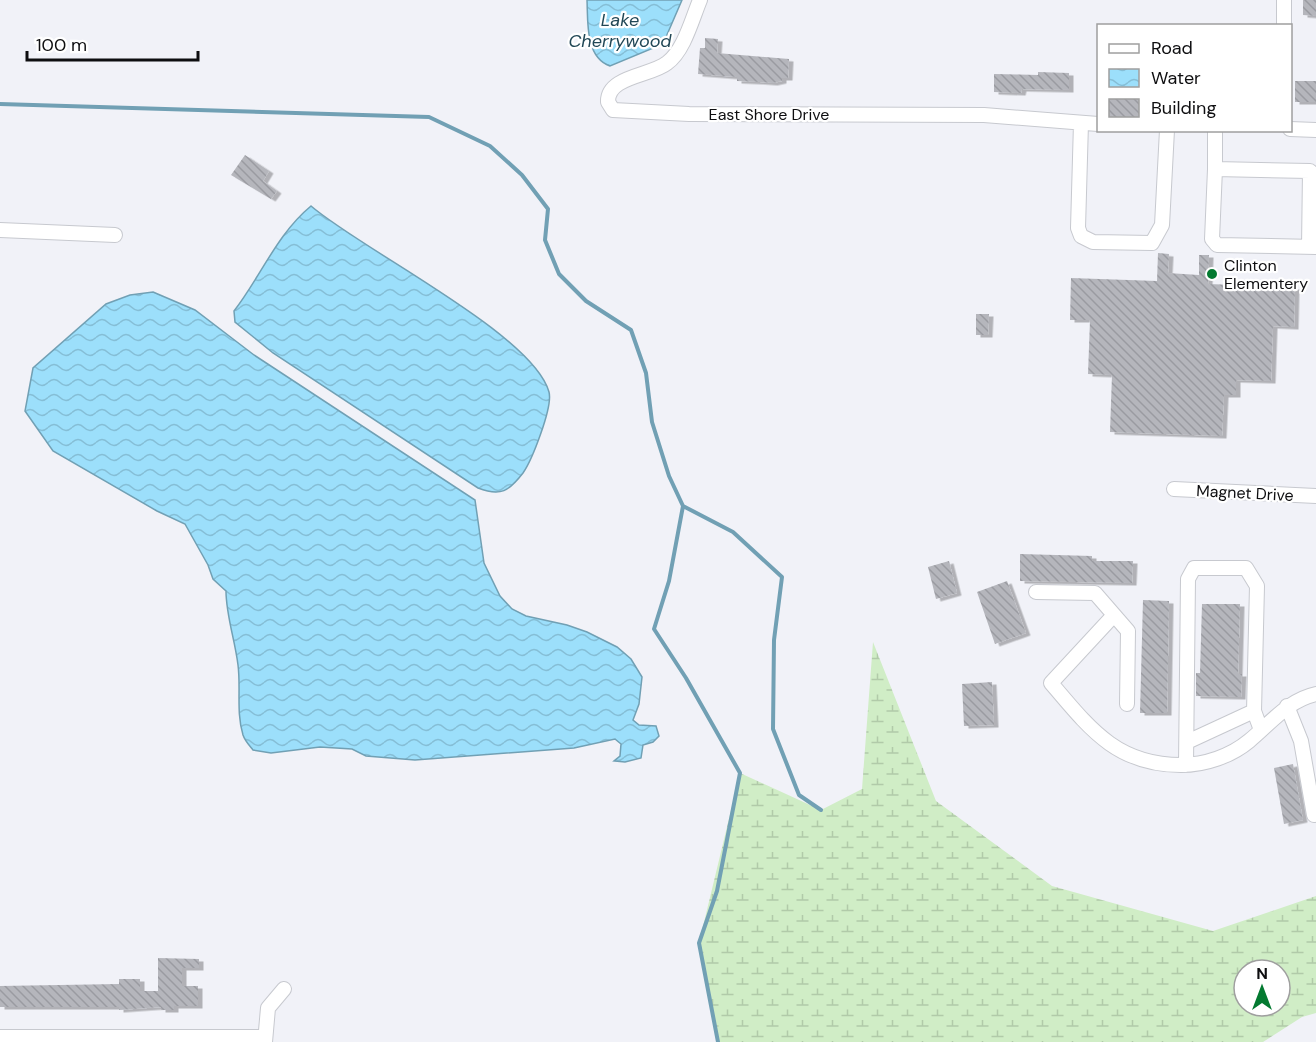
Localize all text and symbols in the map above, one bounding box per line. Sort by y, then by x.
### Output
water label: Lake Cherrywood [568,8,672,53]
scale bar [27,24,198,62]
legend [1097,24,1292,132]
text: 100 m [36,33,87,57]
text: Road [1151,36,1193,60]
text: Water [1151,66,1201,90]
text: Building [1151,96,1216,120]
street label: East Shore Drive [709,104,829,125]
place label: Clinton Elementery [1224,255,1308,294]
marker: Clinton Elementery [1205,267,1219,281]
street label: Magnet Drive [1196,480,1294,506]
north arrow [1232,958,1292,1018]
text: N [1256,963,1268,984]

